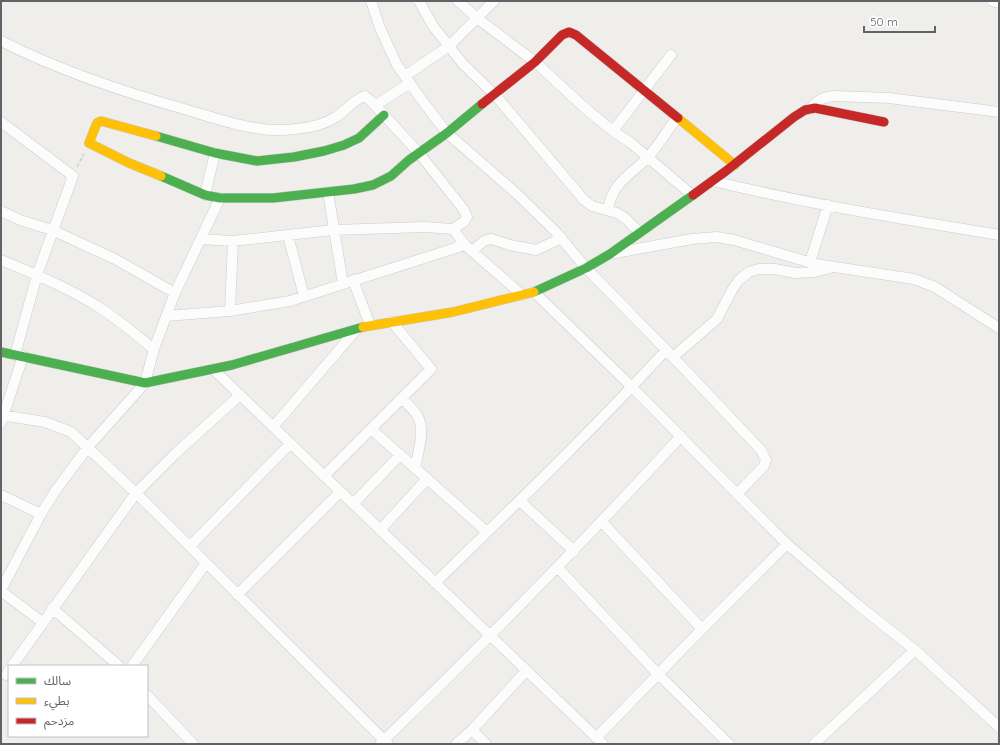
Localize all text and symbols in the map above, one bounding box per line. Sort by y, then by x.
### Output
scale bar [864,8,935,34]
text: 50 m [870,14,898,29]
legend [8,665,148,737]
text: سالك [44,673,71,688]
text: بطيء [44,693,70,711]
text: مزدحم [44,713,74,730]

